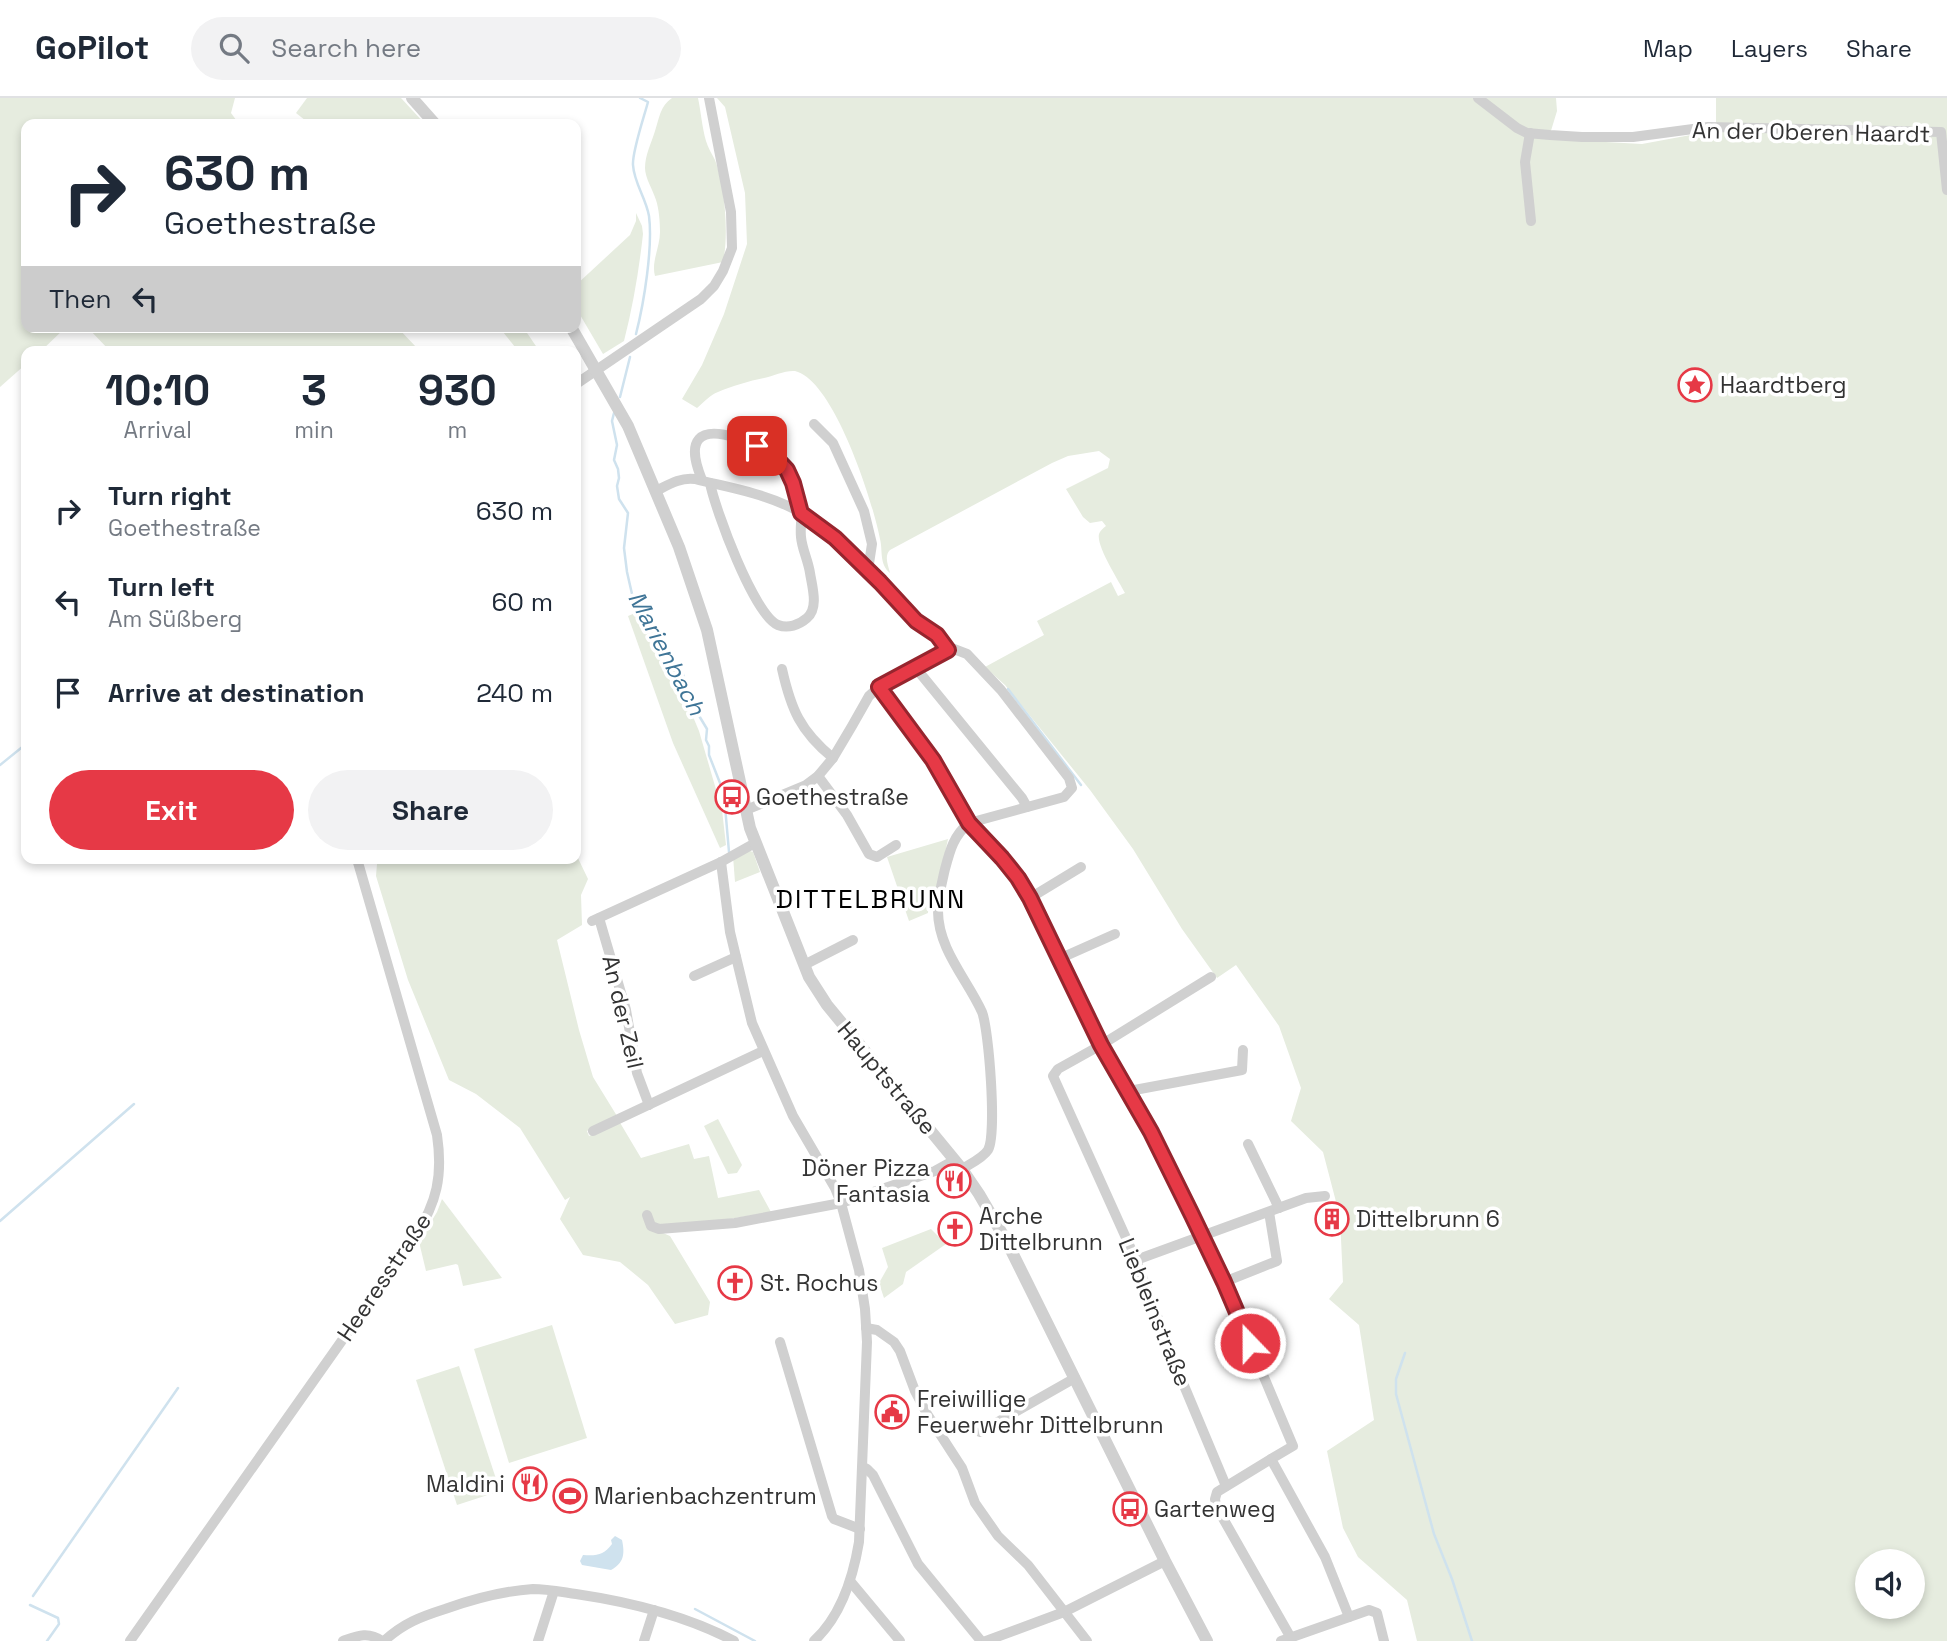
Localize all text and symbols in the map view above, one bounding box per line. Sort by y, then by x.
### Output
search box [191,17,681,80]
text: GoPilot [35,27,149,69]
icon: search [215,29,253,67]
text: Search here [271,31,421,65]
text: Map [1643,33,1693,64]
text: Layers [1731,33,1808,64]
text: Share [1846,33,1912,64]
street label: An der Oberen Haardt [1692,115,1930,149]
text: 630 m [164,142,310,204]
icon: right [49,147,140,238]
text: Goethestraße [164,203,377,243]
icon: left [126,280,164,318]
text: Then [49,282,112,316]
text: 10:10 [105,364,210,417]
text: 3 [301,364,327,417]
text: 930 [418,364,497,417]
place icon: Haardtberg [1676,366,1714,404]
place label: Haardtberg [1720,370,1847,400]
text: Arrival [123,415,192,445]
text: min [294,415,334,445]
text: m [448,415,467,445]
pin [727,416,787,476]
icon: arrive [738,427,776,465]
text: Turn right [108,479,232,513]
icon: right [49,492,87,530]
text: 630 m [476,494,553,528]
text: Goethestraße [108,513,261,543]
text: Turn left [108,570,215,604]
icon: left [49,583,87,621]
text: 60 m [491,585,553,619]
water label: Marienbach [621,586,713,722]
text: Am Süßberg [108,604,242,634]
icon: arrive [49,674,87,712]
text: Arrive at destination [108,676,365,710]
text: 240 m [476,676,553,710]
button: Exit [49,770,294,850]
button: Share [308,770,553,850]
bus stop icon: Goethestraße [713,778,751,816]
place label: Goethestraße [756,782,909,812]
district label: DITTELBRUNN [776,882,966,916]
street label: An der Zeil [595,952,651,1072]
street label: Hauptstraße [831,1015,943,1141]
place label: Döner Pizza Fantasia [802,1153,930,1209]
restaurant icon: Döner Pizza Fantasia [935,1162,973,1200]
building icon: Dittelbrunn 6 [1313,1200,1351,1238]
place label: Arche Dittelbrunn [979,1201,1103,1257]
place label: Dittelbrunn 6 [1356,1204,1500,1234]
street label: Heeresstraße [330,1207,438,1347]
church icon: Arche Dittelbrunn [936,1210,974,1248]
street label: Liebleinstraße [1112,1233,1198,1391]
church icon: St. Rochus [716,1264,754,1302]
place label: St. Rochus [760,1268,878,1298]
position arrow [1213,1306,1287,1380]
place label: Freiwillige Feuerwehr Dittelbrunn [917,1384,1164,1440]
public building icon: Freiwillige Feuerwehr Dittelbrunn [873,1393,911,1431]
restaurant icon: Maldini [511,1465,549,1503]
place label: Maldini [426,1469,505,1499]
sports icon: Marienbachzentrum [551,1477,589,1515]
place label: Marienbachzentrum [594,1481,817,1511]
bus stop icon: Gartenweg [1111,1490,1149,1528]
place label: Gartenweg [1154,1494,1275,1524]
map controls [1855,1549,1925,1619]
button: sound [1855,1549,1925,1619]

